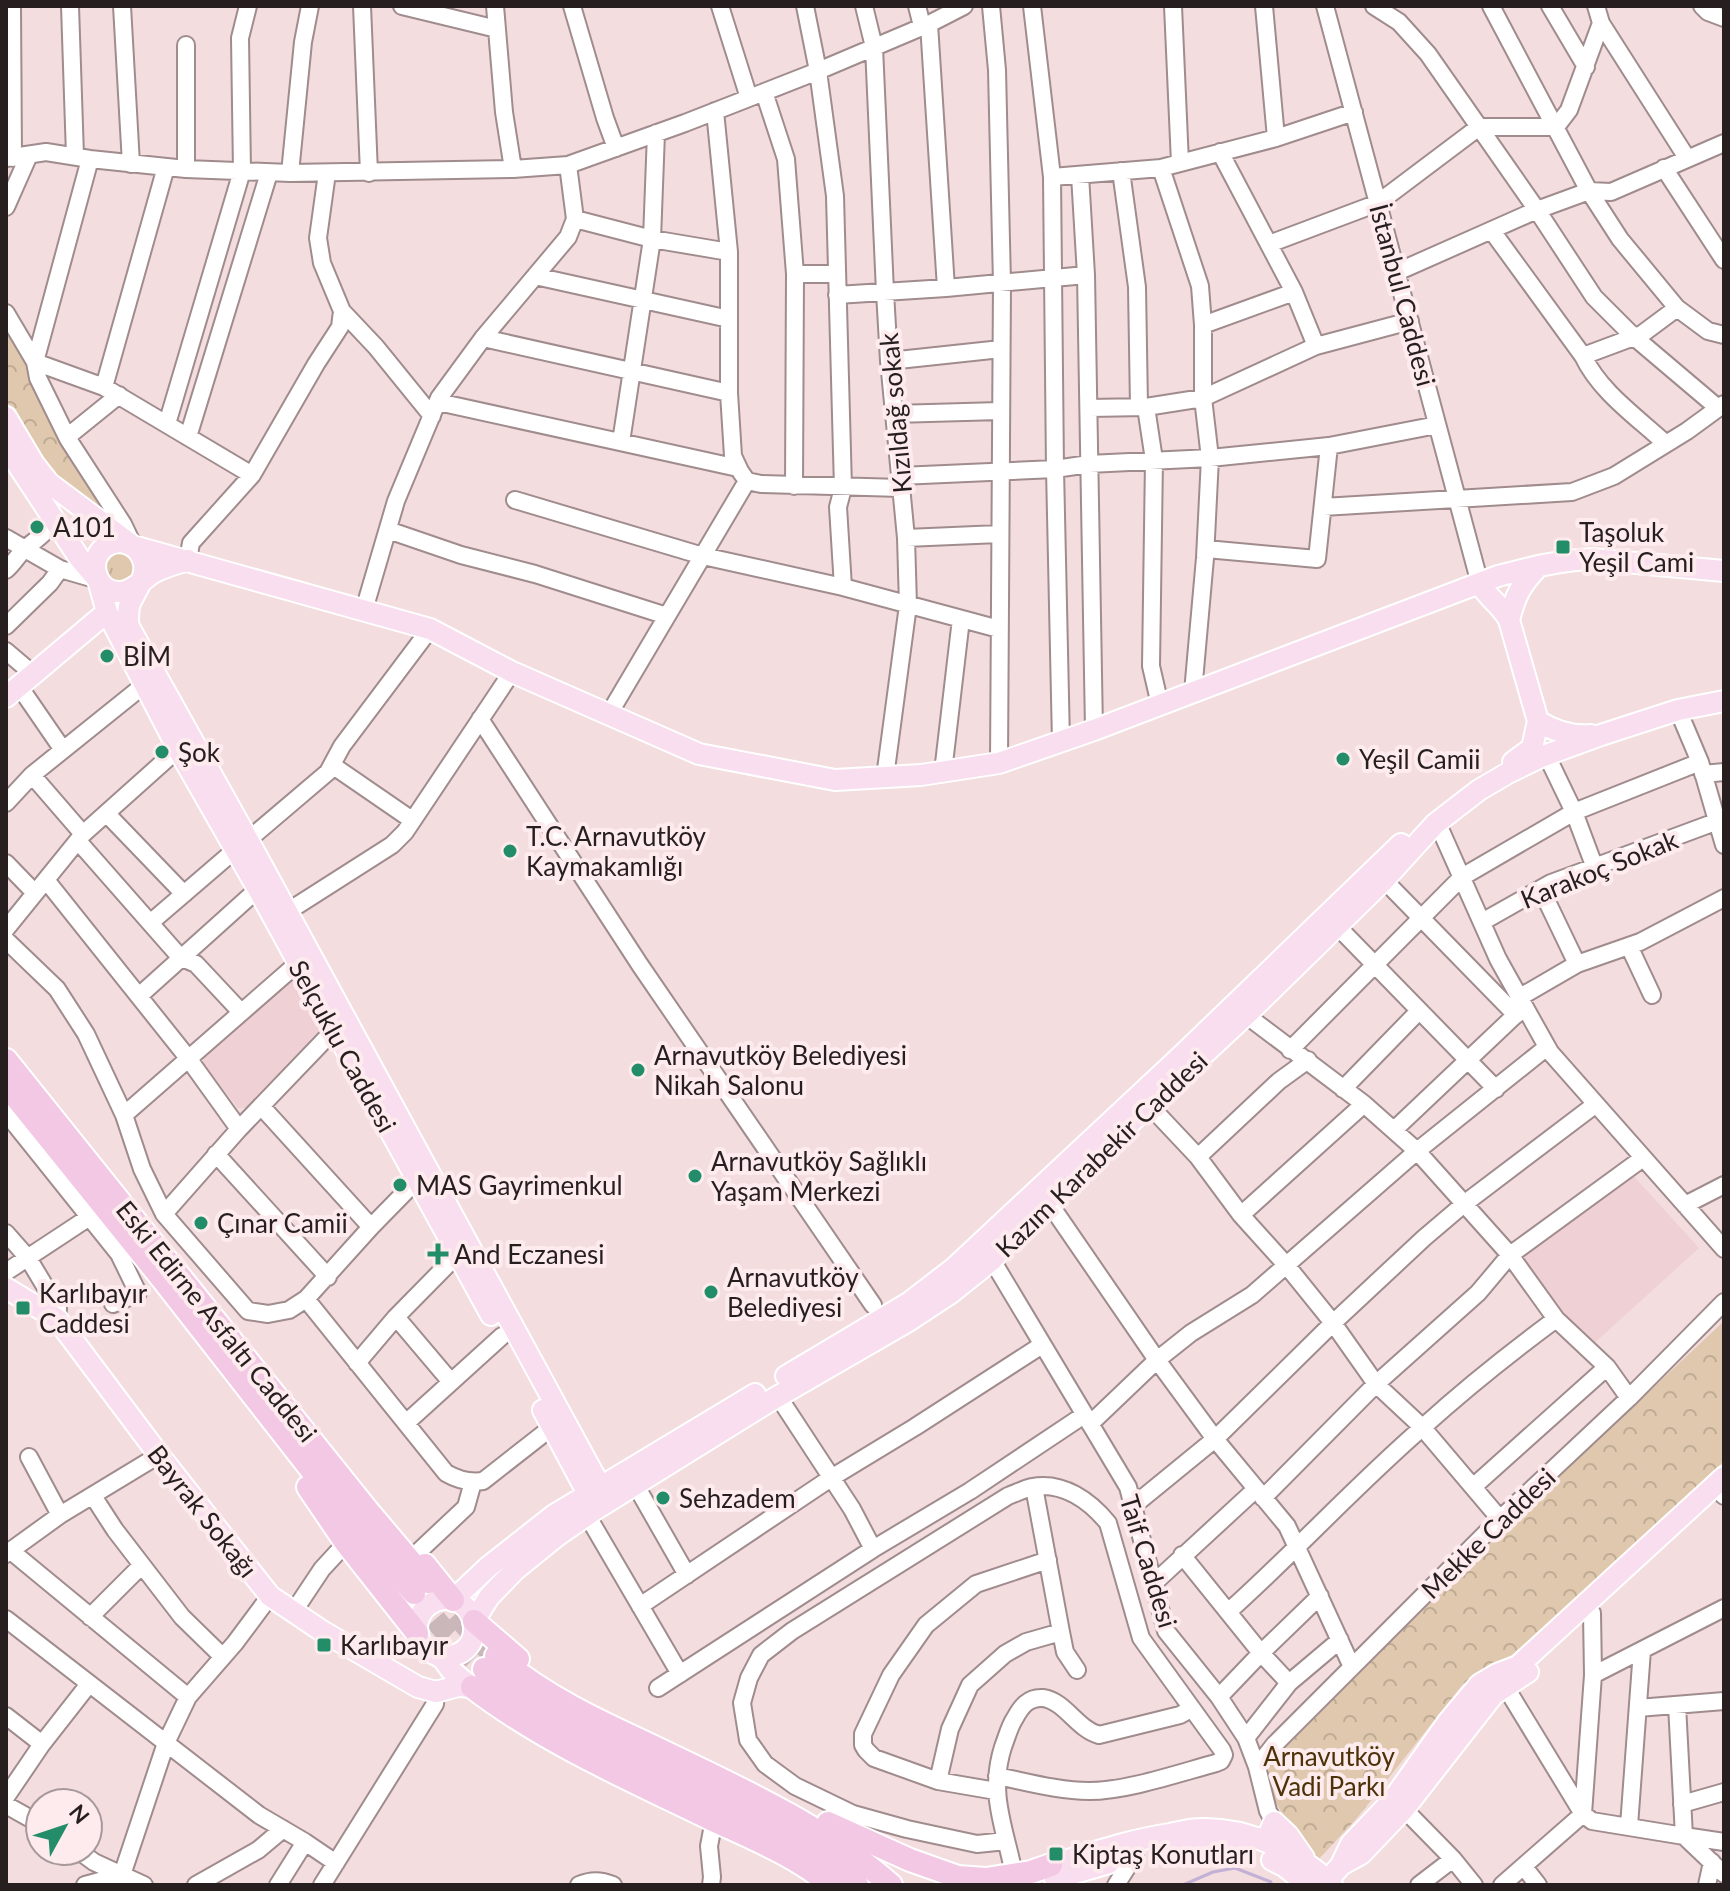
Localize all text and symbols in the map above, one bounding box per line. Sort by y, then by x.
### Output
street label: İstanbul Caddesi [1363,200,1443,390]
street label: Kızıldağ sokak [872,331,918,494]
place label: A101 [53,511,116,543]
place label: Taşoluk Yeşil Cami [1579,516,1694,578]
marker: A101 [28,518,46,536]
marker: Taşoluk Yeşil Cami [1554,538,1572,556]
place label: BİM [123,640,171,672]
marker: BİM [98,647,116,665]
place label: Şok [178,736,221,768]
marker: Şok [153,743,171,761]
place label: Yeşil Camii [1359,743,1481,775]
marker: Yeşil Camii [1334,750,1352,768]
place label: T.C. Arnavutköy Kaymakamlığı [526,820,707,882]
street label: Karakoç Sokak [1516,823,1683,915]
marker: T.C. Arnavutköy Kaymakamlığı [501,842,519,860]
street label: Selçuklu Caddesi [282,954,404,1138]
place label: Arnavutköy Belediyesi Nikah Salonu [654,1039,907,1101]
street label: Kazım Karabekir Caddesi [988,1044,1214,1264]
marker: Arnavutköy Belediyesi Nikah Salonu [629,1061,647,1079]
place label: Arnavutköy Sağlıklı Yaşam Merkezi [711,1145,927,1207]
marker: Arnavutköy Sağlıklı Yaşam Merkezi [686,1167,704,1185]
place label: MAS Gayrimenkul [416,1169,623,1201]
marker: MAS Gayrimenkul [391,1176,409,1194]
street label: Eski Edirne Asfaltı Caddesi [110,1194,324,1448]
place label: Çınar Camii [217,1207,348,1239]
marker: Çınar Camii [192,1214,210,1232]
place label: And Eczanesi [454,1238,605,1270]
marker: And Eczanesi [429,1245,447,1263]
place label: Arnavutköy Belediyesi [727,1261,859,1323]
place label: Karlıbayır Caddesi [39,1277,148,1339]
marker: Arnavutköy Belediyesi [702,1283,720,1301]
marker: Karlıbayır Caddesi [14,1299,32,1317]
street label: Bayrak Sokağı [141,1438,265,1584]
street label: Mekke Caddesi [1414,1461,1562,1605]
place label: Sehzadem [679,1482,796,1514]
marker: Sehzadem [654,1489,672,1507]
street label: Taif Caddesi [1114,1491,1184,1631]
place label: Karlıbayır [340,1629,449,1661]
marker: Karlıbayır [315,1636,333,1654]
park label: Arnavutköy Vadi Parkı [1263,1740,1395,1802]
north arrow [24,1787,104,1867]
text: N [64,1799,95,1829]
place label: Kiptaş Konutları [1072,1838,1254,1870]
marker: Kiptaş Konutları [1047,1845,1065,1863]

